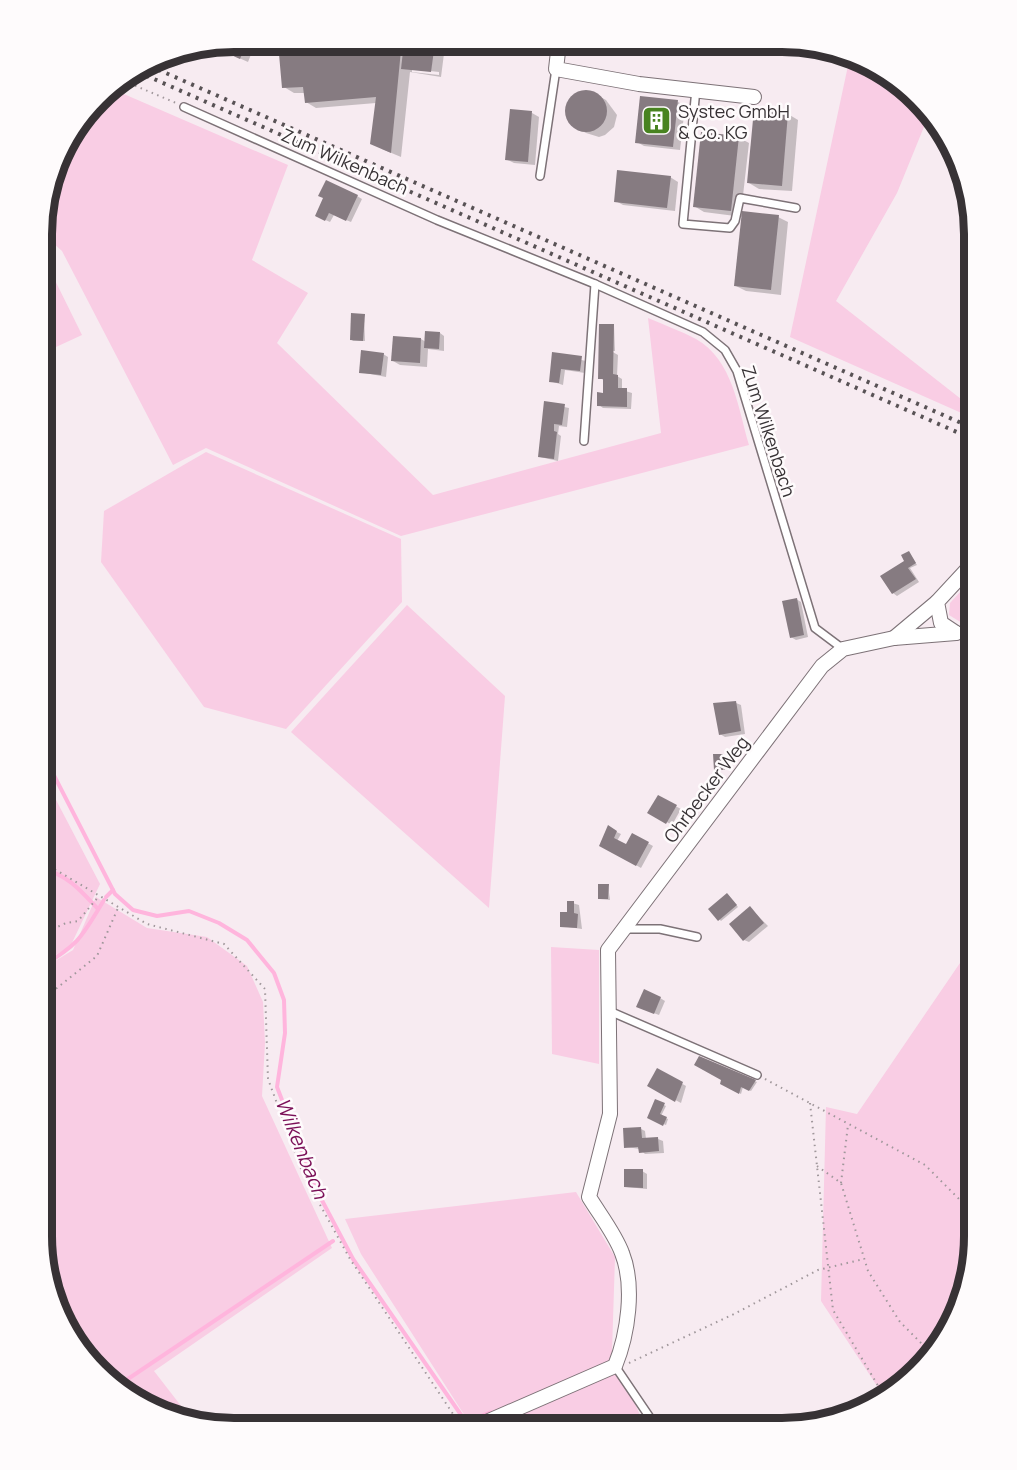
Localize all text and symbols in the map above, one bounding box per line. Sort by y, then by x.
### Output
place label: Systec GmbH & Co. KG [678,99,790,144]
building icon: Systec GmbH & Co. KG [641,105,673,137]
street label: Zum Wilkenbach [278,122,412,200]
street label: Zum Wilkenbach [736,362,802,500]
street label: Ohrbecker Weg [658,731,754,847]
water label: Wilkenbach [270,1094,335,1203]

